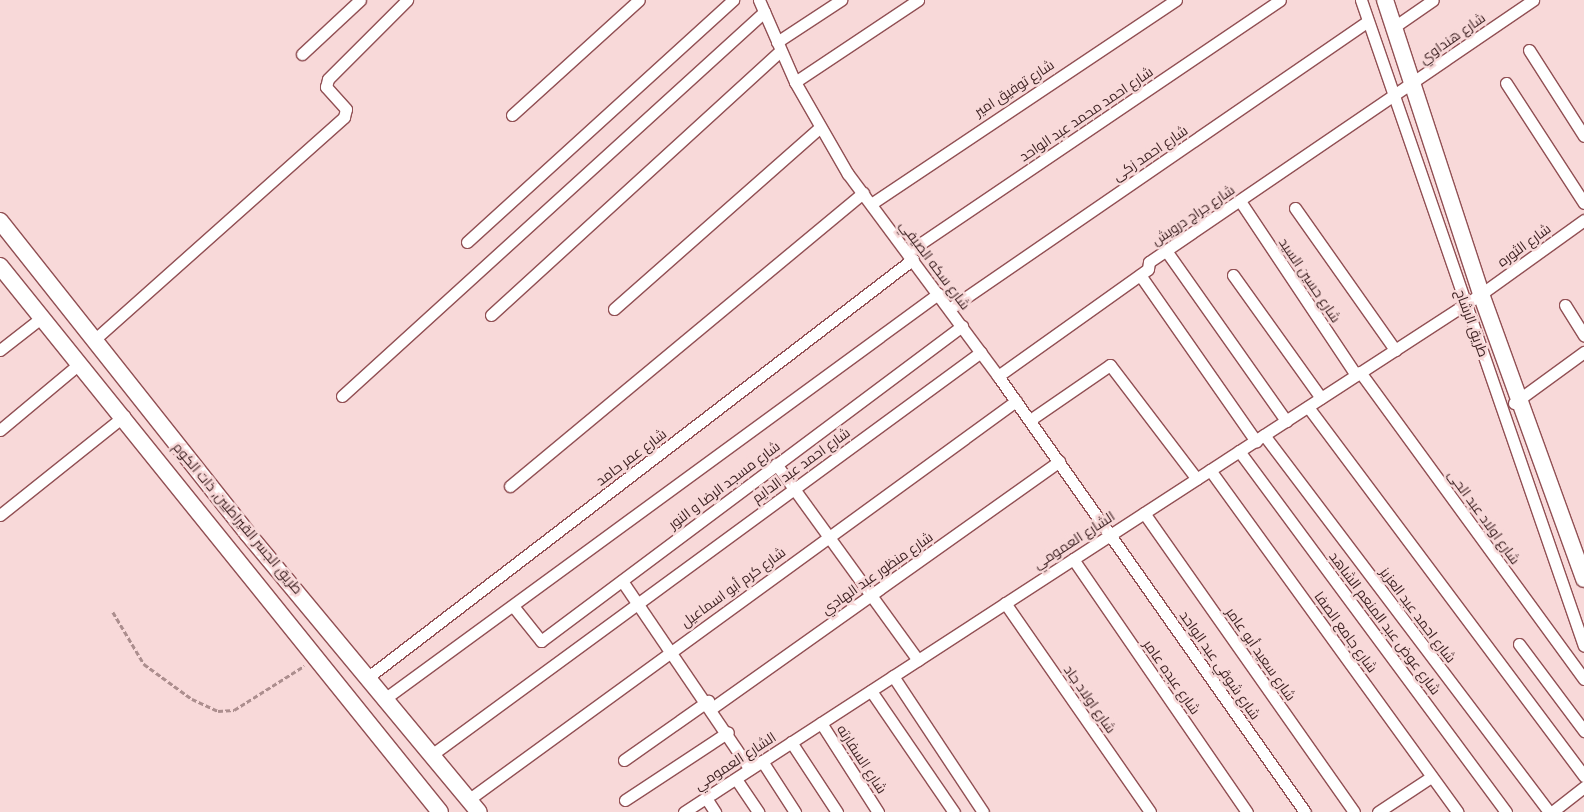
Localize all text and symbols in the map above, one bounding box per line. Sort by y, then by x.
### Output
street label: شارع هنداوي [1416,9,1488,67]
street label: شارع توفيق امير [971,56,1057,120]
street label: شارع احمد محمد عبد الواحد [1016,63,1156,165]
street label: شارع احمد زكى [1109,122,1191,184]
street label: شارع جراج درويش [1148,181,1238,249]
street label: شارع سكه الصيفي [896,217,974,313]
street label: شارع الثوره [1494,220,1554,270]
street label: شارع حسين السيد [1275,234,1345,326]
street label: طريق الرشاح [1452,287,1492,359]
street label: شارع احمد عبد الدايم [749,424,853,506]
street label: شارع عمر حامد [592,425,670,489]
street label: شارع مسجد الرضا و النور [665,438,783,532]
street label: طريق الجسر القيراطيين, ذات الكوم [170,439,306,597]
street label: شارع اولاد عبد الحى [1444,467,1524,567]
street label: الشارع العمومي [1030,507,1118,573]
street label: شارع منظور عبد الهادي [818,528,936,618]
street label: شارع كرم أبو اسماعيل [677,543,789,631]
street label: شارع عوض عبد المنعم الشاهد [1326,548,1444,698]
street label: شارع احمد عبد العزيز [1377,564,1459,666]
street label: شارع جامع الصفا [1311,588,1381,676]
street label: شارع سعيد أبو عامر [1223,604,1299,704]
street label: شارع شوقي عبد الواحد [1176,607,1264,723]
street label: شارع عبده عامر [1140,636,1204,718]
street label: شارع اولاد جاد [1060,662,1120,736]
street label: شارع السفارته [834,721,890,797]
street label: الشارع العمومي [691,728,779,794]

